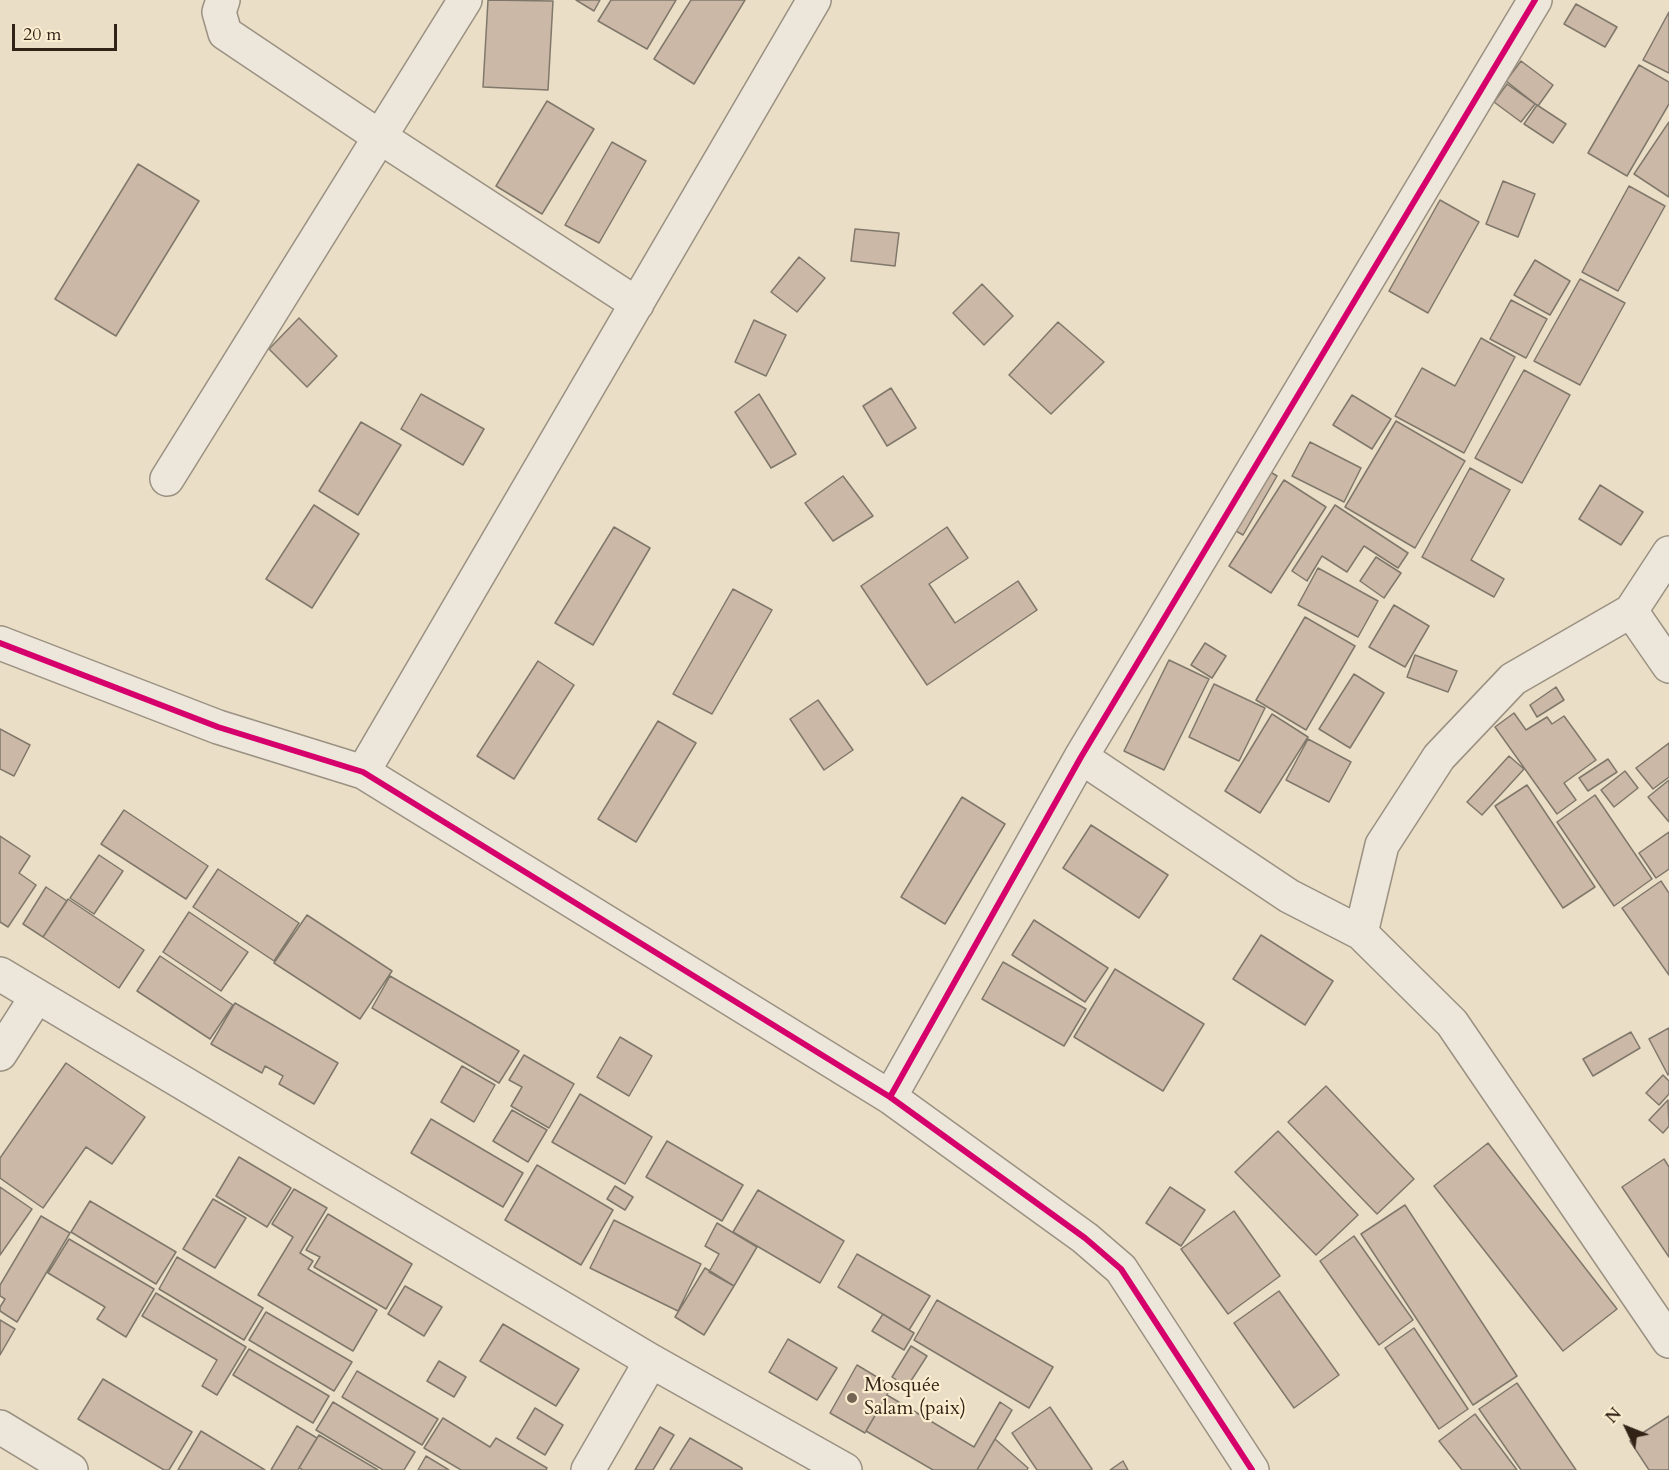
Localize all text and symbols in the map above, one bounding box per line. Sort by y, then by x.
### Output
scale bar [15,12,120,50]
text: 20 m [23,22,62,47]
place label: Mosquée Salam (paix) [864,1374,966,1421]
marker: Mosquée Salam (paix) [845,1391,859,1405]
north arrow [1597,1398,1657,1458]
text: N [1601,1403,1627,1428]

